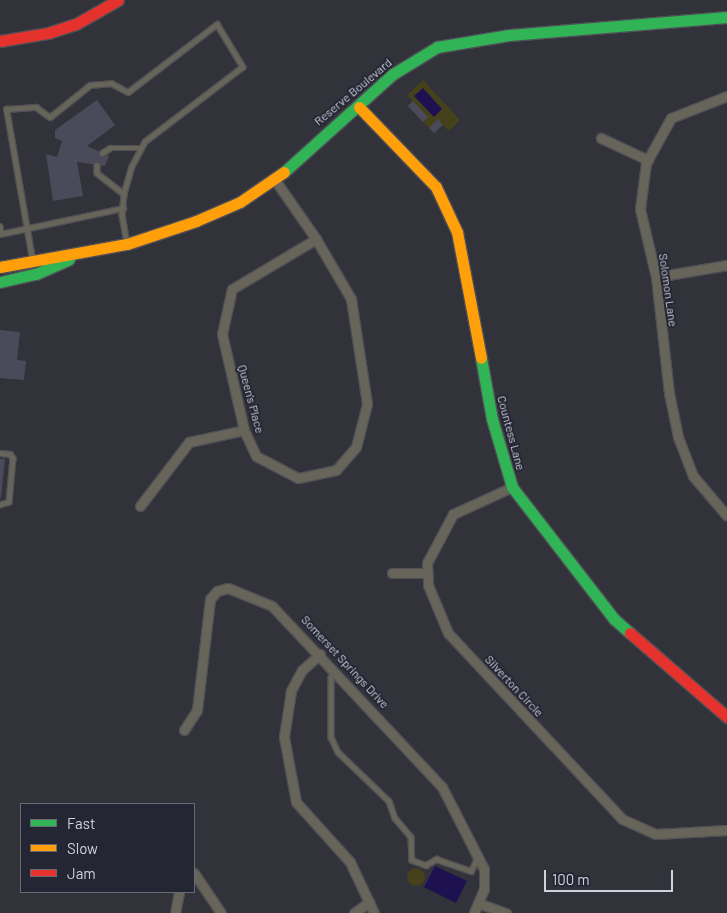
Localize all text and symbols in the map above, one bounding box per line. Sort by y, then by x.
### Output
street label: Reserve Boulevard [311,55,395,129]
street label: Solomon Lane [656,252,680,328]
street label: Queen's Place [235,363,267,435]
street label: Countess Lane [494,394,528,472]
street label: Somerset Springs Drive [298,613,392,711]
street label: Silverton Circle [482,652,546,720]
legend [20,803,195,893]
text: Fast [67,814,95,832]
text: Slow [67,839,98,857]
scale bar [547,860,676,892]
text: Jam [67,864,96,882]
text: 100 m [552,870,590,888]

